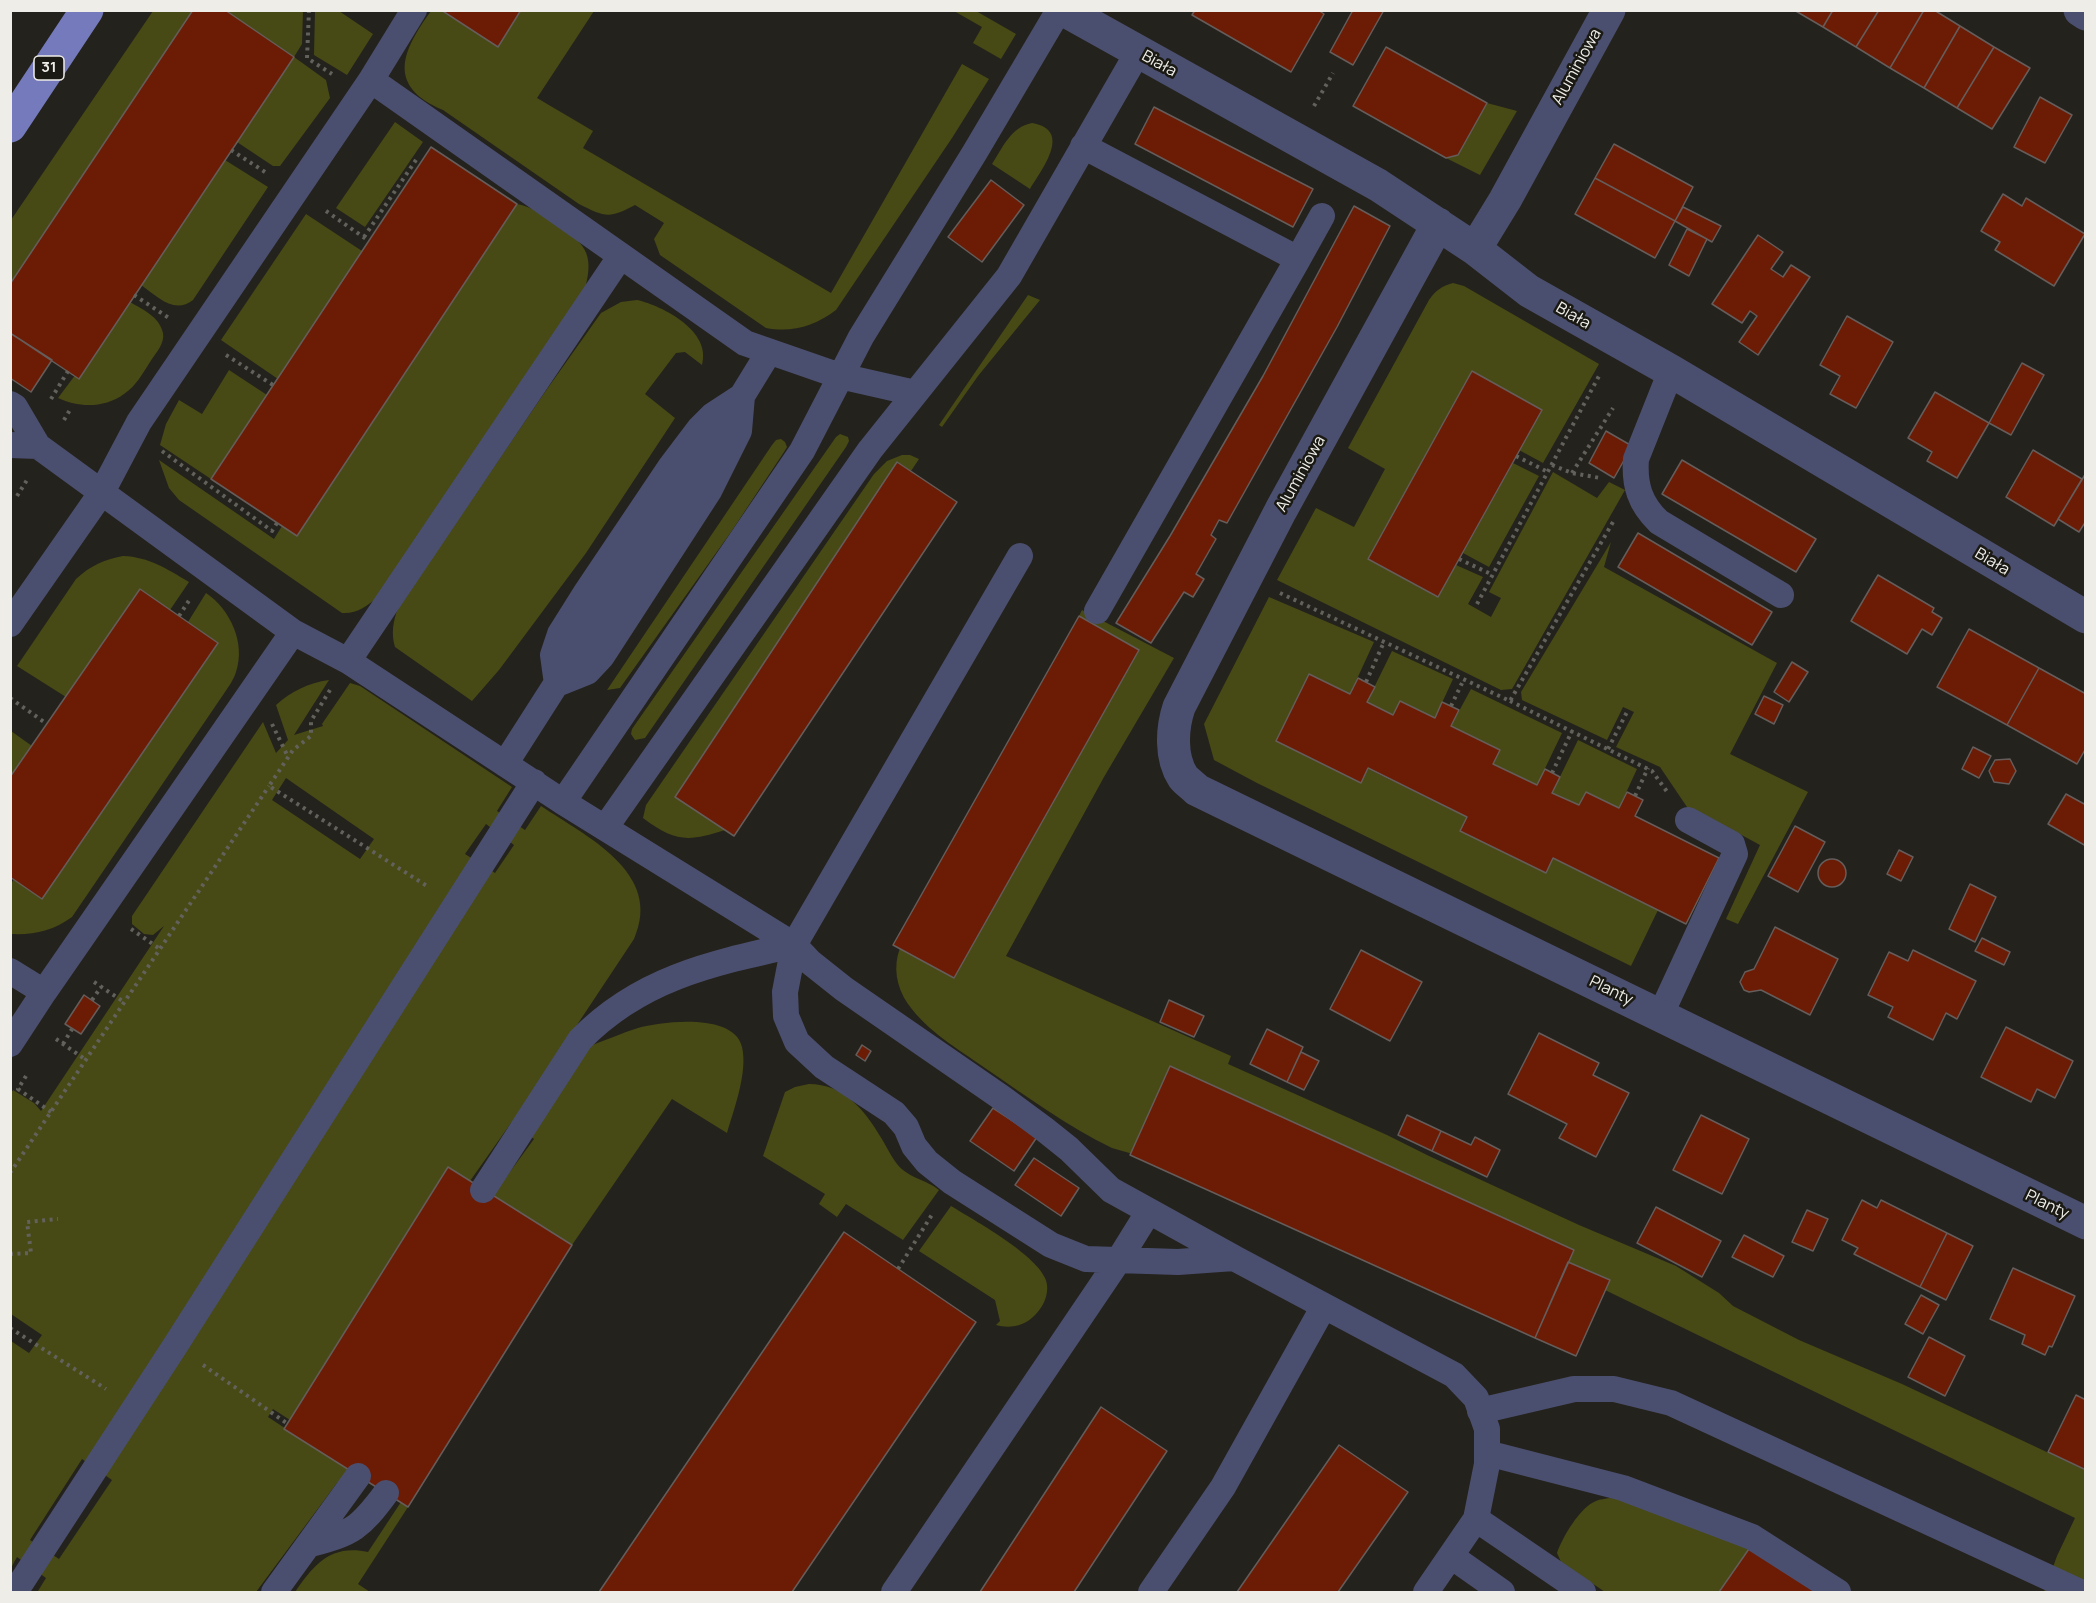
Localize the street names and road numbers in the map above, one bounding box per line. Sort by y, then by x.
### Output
street label: Aluminiowa [1548,26,1606,108]
street label: Biała [1138,47,1180,81]
road number: 31 [34,56,64,80]
street label: Biała [1552,298,1594,334]
street label: Aluminiowa [1272,433,1330,515]
street label: Biała [1971,544,2013,580]
street label: Planty [1586,972,1636,1010]
street label: Planty [2022,1186,2072,1224]

